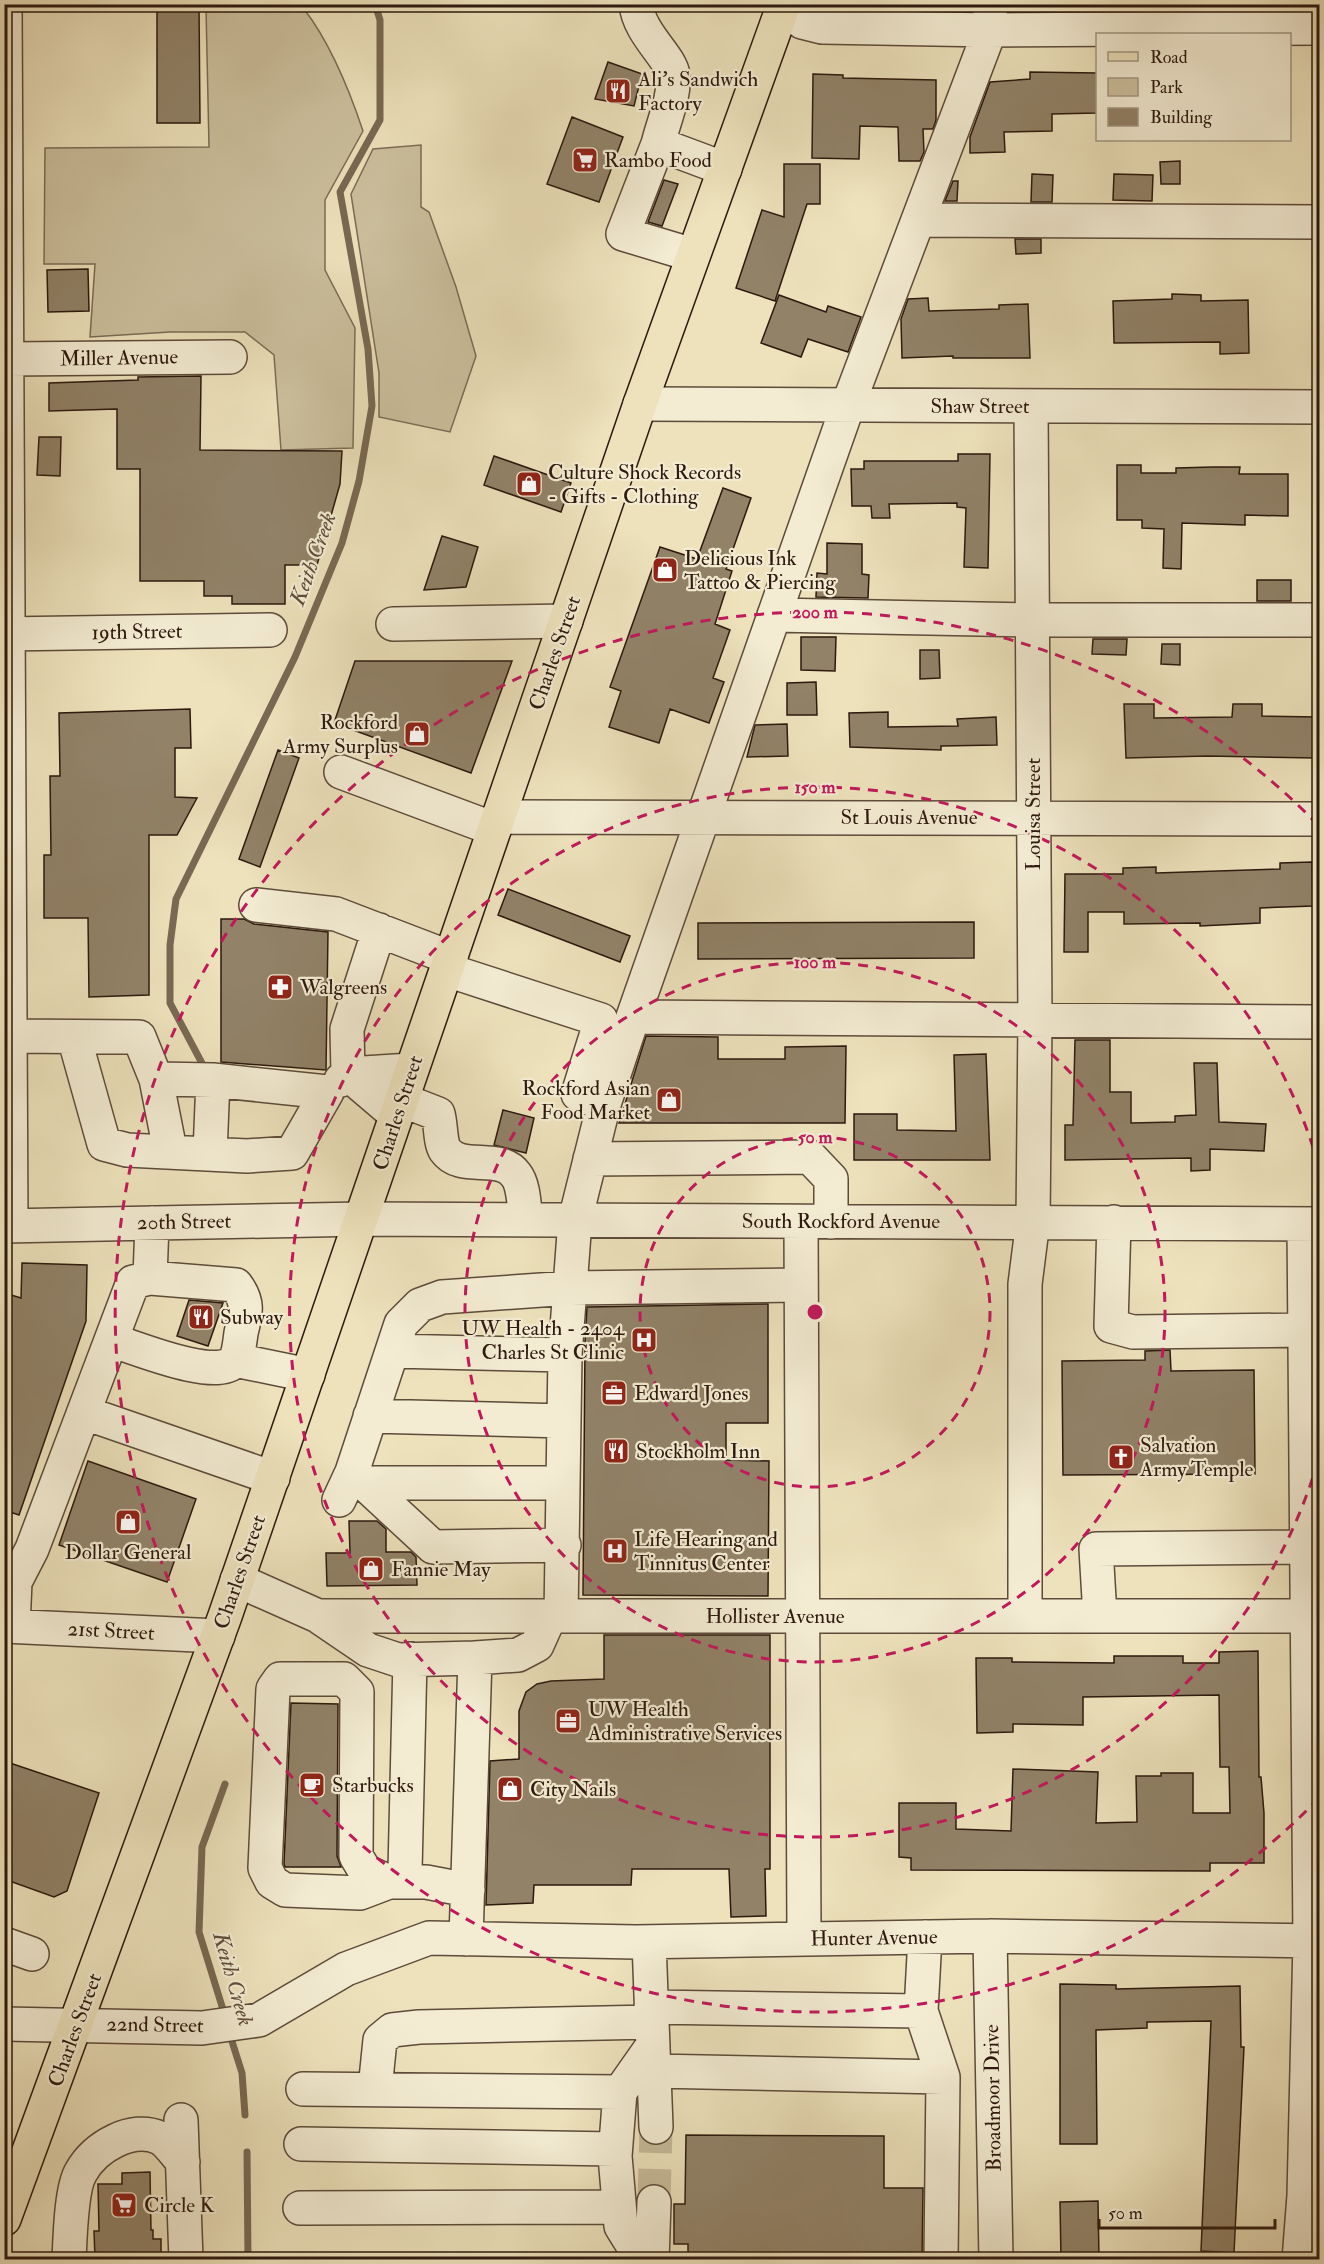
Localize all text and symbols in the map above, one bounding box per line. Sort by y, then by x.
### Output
legend [1096,33,1291,141]
text: Road [1150,46,1188,69]
place label: Ali's Sandwich Factory [637,66,758,117]
restaurant icon: Ali's Sandwich Factory [603,76,633,106]
text: Park [1150,76,1183,99]
text: Building [1150,106,1213,129]
supermarket icon: Rambo Food [570,145,600,175]
place label: Rambo Food [604,147,713,174]
street label: Miller Avenue [60,343,179,373]
street label: Shaw Street [930,393,1030,420]
place label: Culture Shock Records - Gifts - Clothing [548,459,741,510]
shop icon: Culture Shock Records - Gifts - Clothing [514,469,544,499]
water label: Keith Creek [283,509,343,610]
place label: Delicious Ink Tattoo & Piercing [684,545,836,596]
shop icon: Delicious Ink Tattoo & Piercing [650,555,680,585]
street label: Charles Street [523,592,587,714]
text: 200 m [792,601,839,624]
street label: 19th Street [91,618,183,646]
place label: Rockford Army Surplus [282,709,399,760]
shop icon: Rockford Army Surplus [402,719,432,749]
street label: Louisa Street [1020,757,1047,870]
text: 150 m [794,776,837,799]
street label: St Louis Avenue [840,804,978,831]
text: 100 m [794,951,837,974]
pharmacy icon: Walgreens [265,972,295,1002]
place label: Walgreens [299,974,387,1001]
street label: Charles Street [367,1052,429,1174]
place label: Rockford Asian Food Market [522,1075,650,1126]
shop icon: Rockford Asian Food Market [654,1085,684,1115]
text: 50 m [798,1126,833,1149]
street label: 20th Street [137,1208,232,1236]
street label: South Rockford Avenue [742,1208,940,1235]
restaurant icon: Subway [186,1302,216,1332]
centre of rings [805,1302,825,1322]
place label: Subway [220,1304,284,1331]
place label: UW Health - 2404 Charles St Clinic [461,1315,626,1366]
hospital icon: UW Health - 2404 Charles St Clinic [629,1325,659,1355]
office icon: Edward Jones [599,1378,629,1408]
place label: Edward Jones [634,1380,748,1407]
place label: Salvation Army Temple [1139,1432,1253,1483]
restaurant icon: Stockholm Inn [601,1436,631,1466]
place label: Stockholm Inn [636,1438,760,1465]
church icon: Salvation Army Temple [1106,1442,1136,1472]
shop icon: Dollar General [113,1507,143,1537]
street label: Charles Street [208,1511,272,1633]
place label: Life Hearing and Tinnitus Center [634,1526,778,1577]
hospital icon: Life Hearing and Tinnitus Center [600,1536,630,1566]
place label: Dollar General [65,1539,192,1566]
shop icon: Fannie May [356,1554,386,1584]
place label: Fannie May [391,1556,491,1583]
street label: Hollister Avenue [705,1603,845,1630]
street label: 21st Street [67,1615,155,1647]
place label: UW Health Administrative Services [587,1696,782,1747]
office icon: UW Health Administrative Services [553,1706,583,1736]
cafe icon: Starbucks [297,1770,327,1800]
place label: Starbucks [332,1772,414,1799]
shop icon: City Nails [495,1774,525,1804]
place label: City Nails [530,1776,616,1803]
street label: Hunter Avenue [810,1923,938,1953]
water label: Keith Creek [206,1928,260,2029]
street label: Charles Street [42,1969,108,2091]
street label: 22nd Street [106,2011,204,2039]
street label: Broadmoor Drive [978,2024,1008,2172]
supermarket icon: Circle K [109,2190,139,2220]
place label: Circle K [144,2192,215,2219]
scale bar [1099,2192,1274,2230]
text: 50 m [1108,2202,1143,2225]

